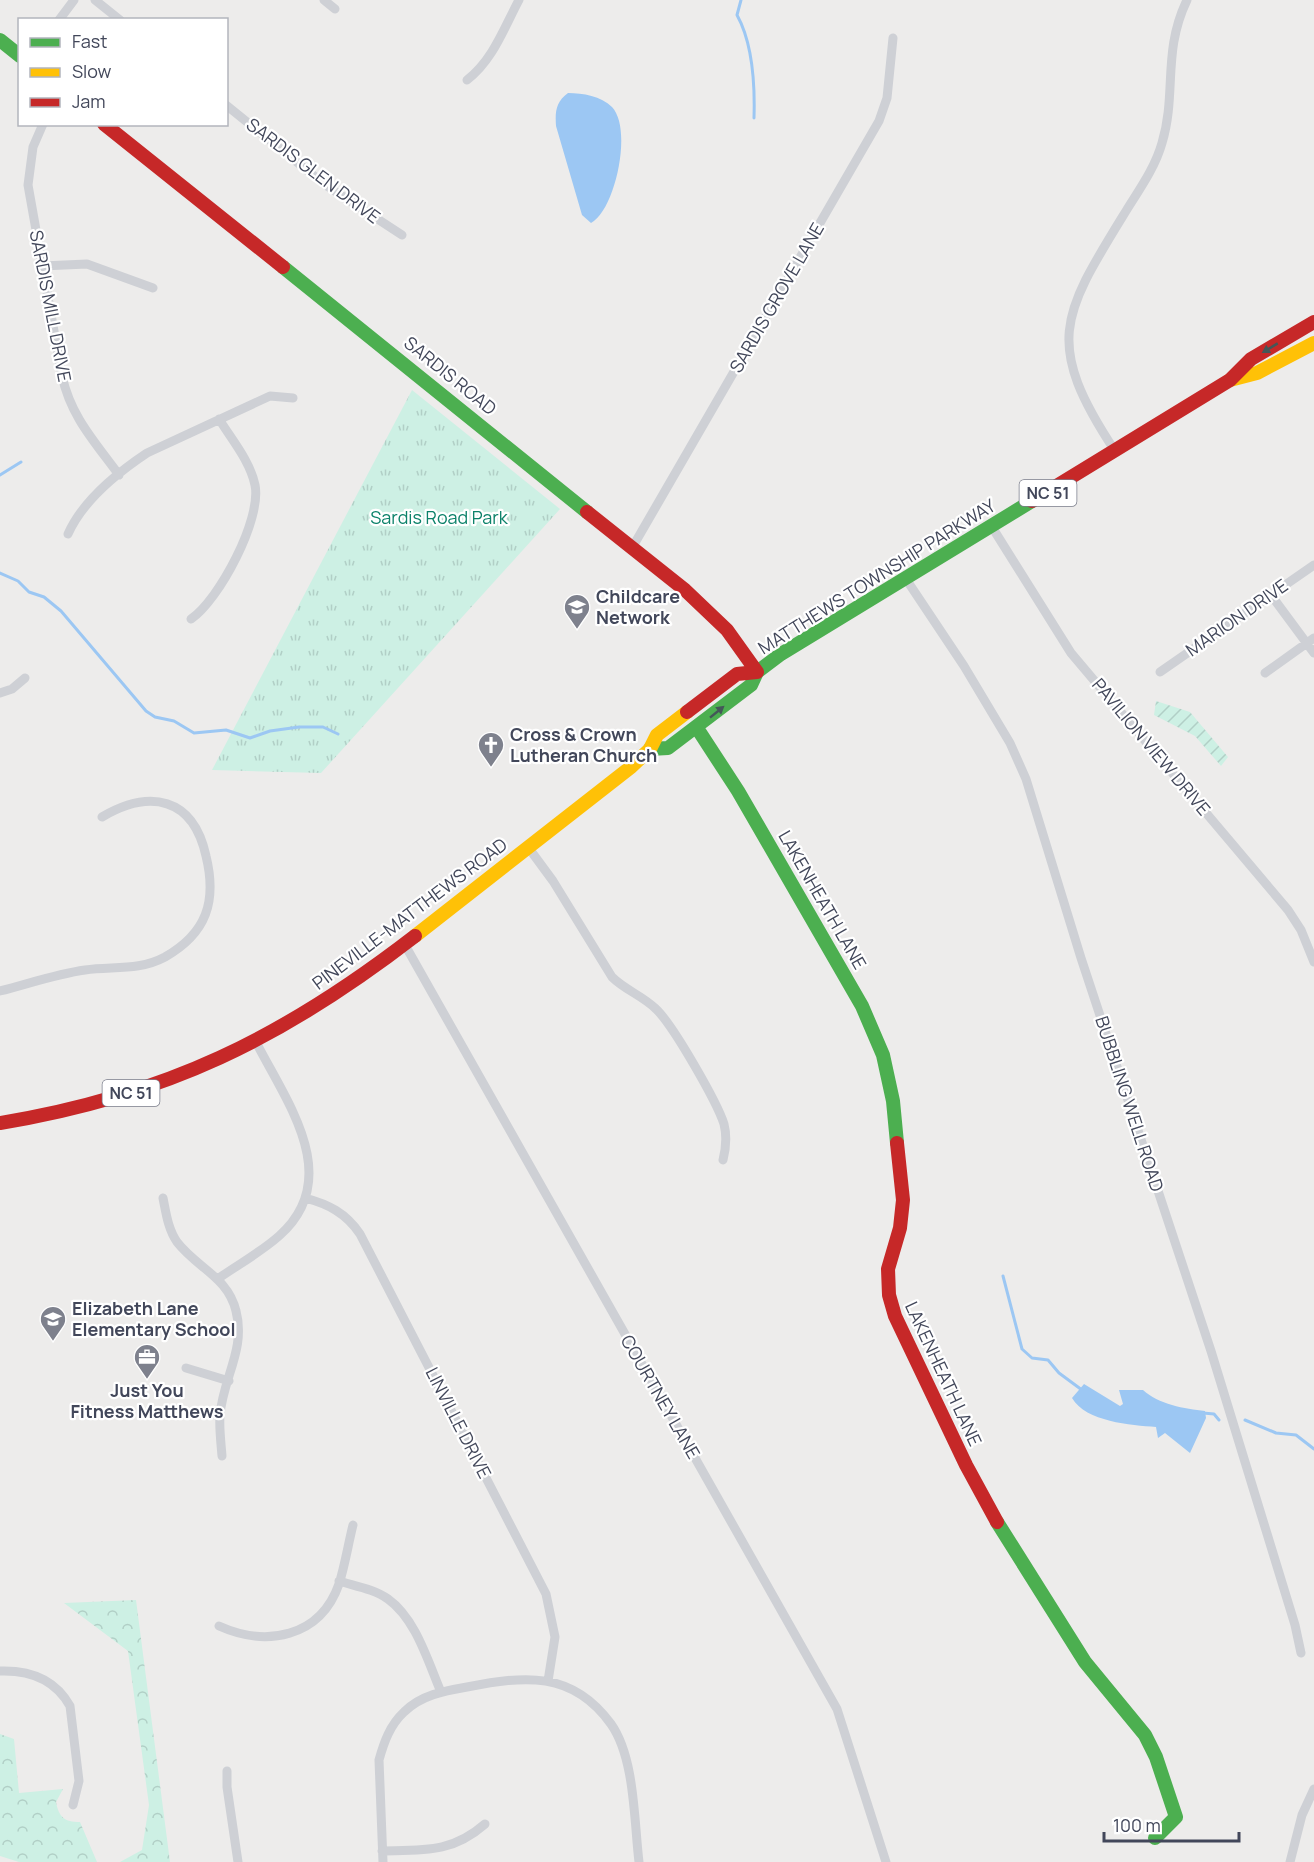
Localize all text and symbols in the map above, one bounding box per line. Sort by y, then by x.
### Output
legend [18,18,228,126]
text: Fast [72,29,107,53]
text: Slow [72,59,112,83]
text: Jam [72,89,106,113]
street label: SARDIS GLEN DRIVE [242,112,385,228]
street label: SARDIS GROVE LANE [723,218,829,377]
street label: SARDIS MILL DRIVE [25,228,77,384]
street label: SARDIS ROAD [399,331,502,420]
one-way arrow [1261,343,1278,353]
road number: NC 51 [1020,480,1076,506]
street label: MATTHEWS TOWNSHIP PARKWAY [753,492,1001,659]
park label: Sardis Road Park [370,505,509,529]
street label: MARION DRIVE [1180,573,1292,661]
place label: Childcare Network [596,584,680,629]
school or university icon: Childcare Network [562,592,592,630]
street label: PAVILION VIEW DRIVE [1087,673,1216,820]
one-way arrow [709,705,725,718]
place label: Cross & Crown Lutheran Church [510,722,657,767]
church icon: Cross & Crown Lutheran Church [476,730,506,768]
street label: LAKENHEATH LANE [773,826,872,973]
street label: PINEVILLE-MATTHEWS ROAD [307,832,512,994]
street label: BUBBLING WELL ROAD [1090,1013,1170,1195]
road number: NC 51 [102,1080,160,1106]
place label: Elizabeth Lane Elementary School [72,1296,235,1341]
street label: LAKENHEATH LANE [900,1298,988,1450]
school or university icon: Elizabeth Lane Elementary School [38,1304,68,1342]
street label: COURTNEY LANE [616,1330,706,1463]
office icon: Just You Fitness Matthews [132,1342,162,1380]
street label: LINVILLE DRIVE [421,1363,497,1482]
place label: Just You Fitness Matthews [70,1378,224,1423]
scale bar [1104,1805,1239,1843]
text: 100 m [1113,1813,1161,1837]

